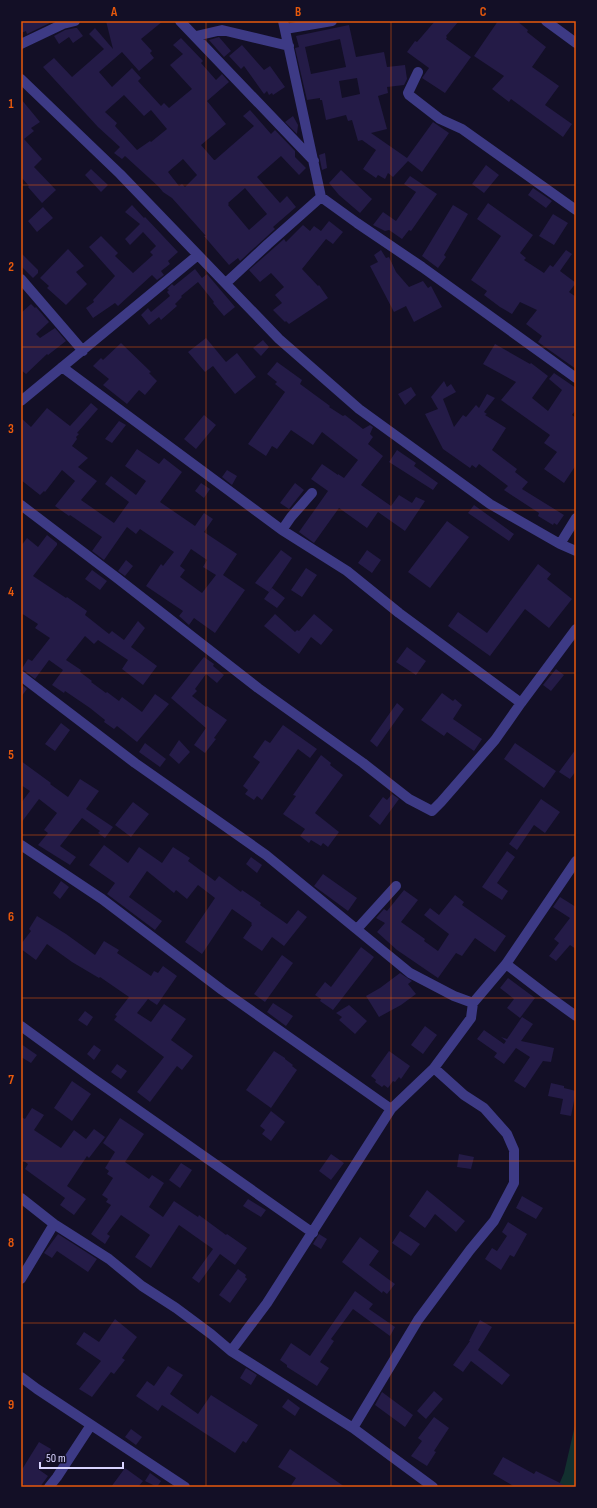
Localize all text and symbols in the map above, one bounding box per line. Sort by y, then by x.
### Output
text: A [110,4,118,20]
text: B [295,4,301,20]
text: C [480,4,487,20]
text: 1 [8,96,14,112]
text: 2 [8,259,14,275]
text: 3 [8,421,14,437]
text: 4 [8,584,14,600]
text: 5 [8,747,14,763]
text: 6 [8,909,14,925]
text: 7 [8,1072,14,1088]
text: 8 [8,1235,14,1251]
text: 9 [8,1397,14,1413]
scale bar [40,1444,123,1470]
text: 50 m [46,1451,66,1466]

